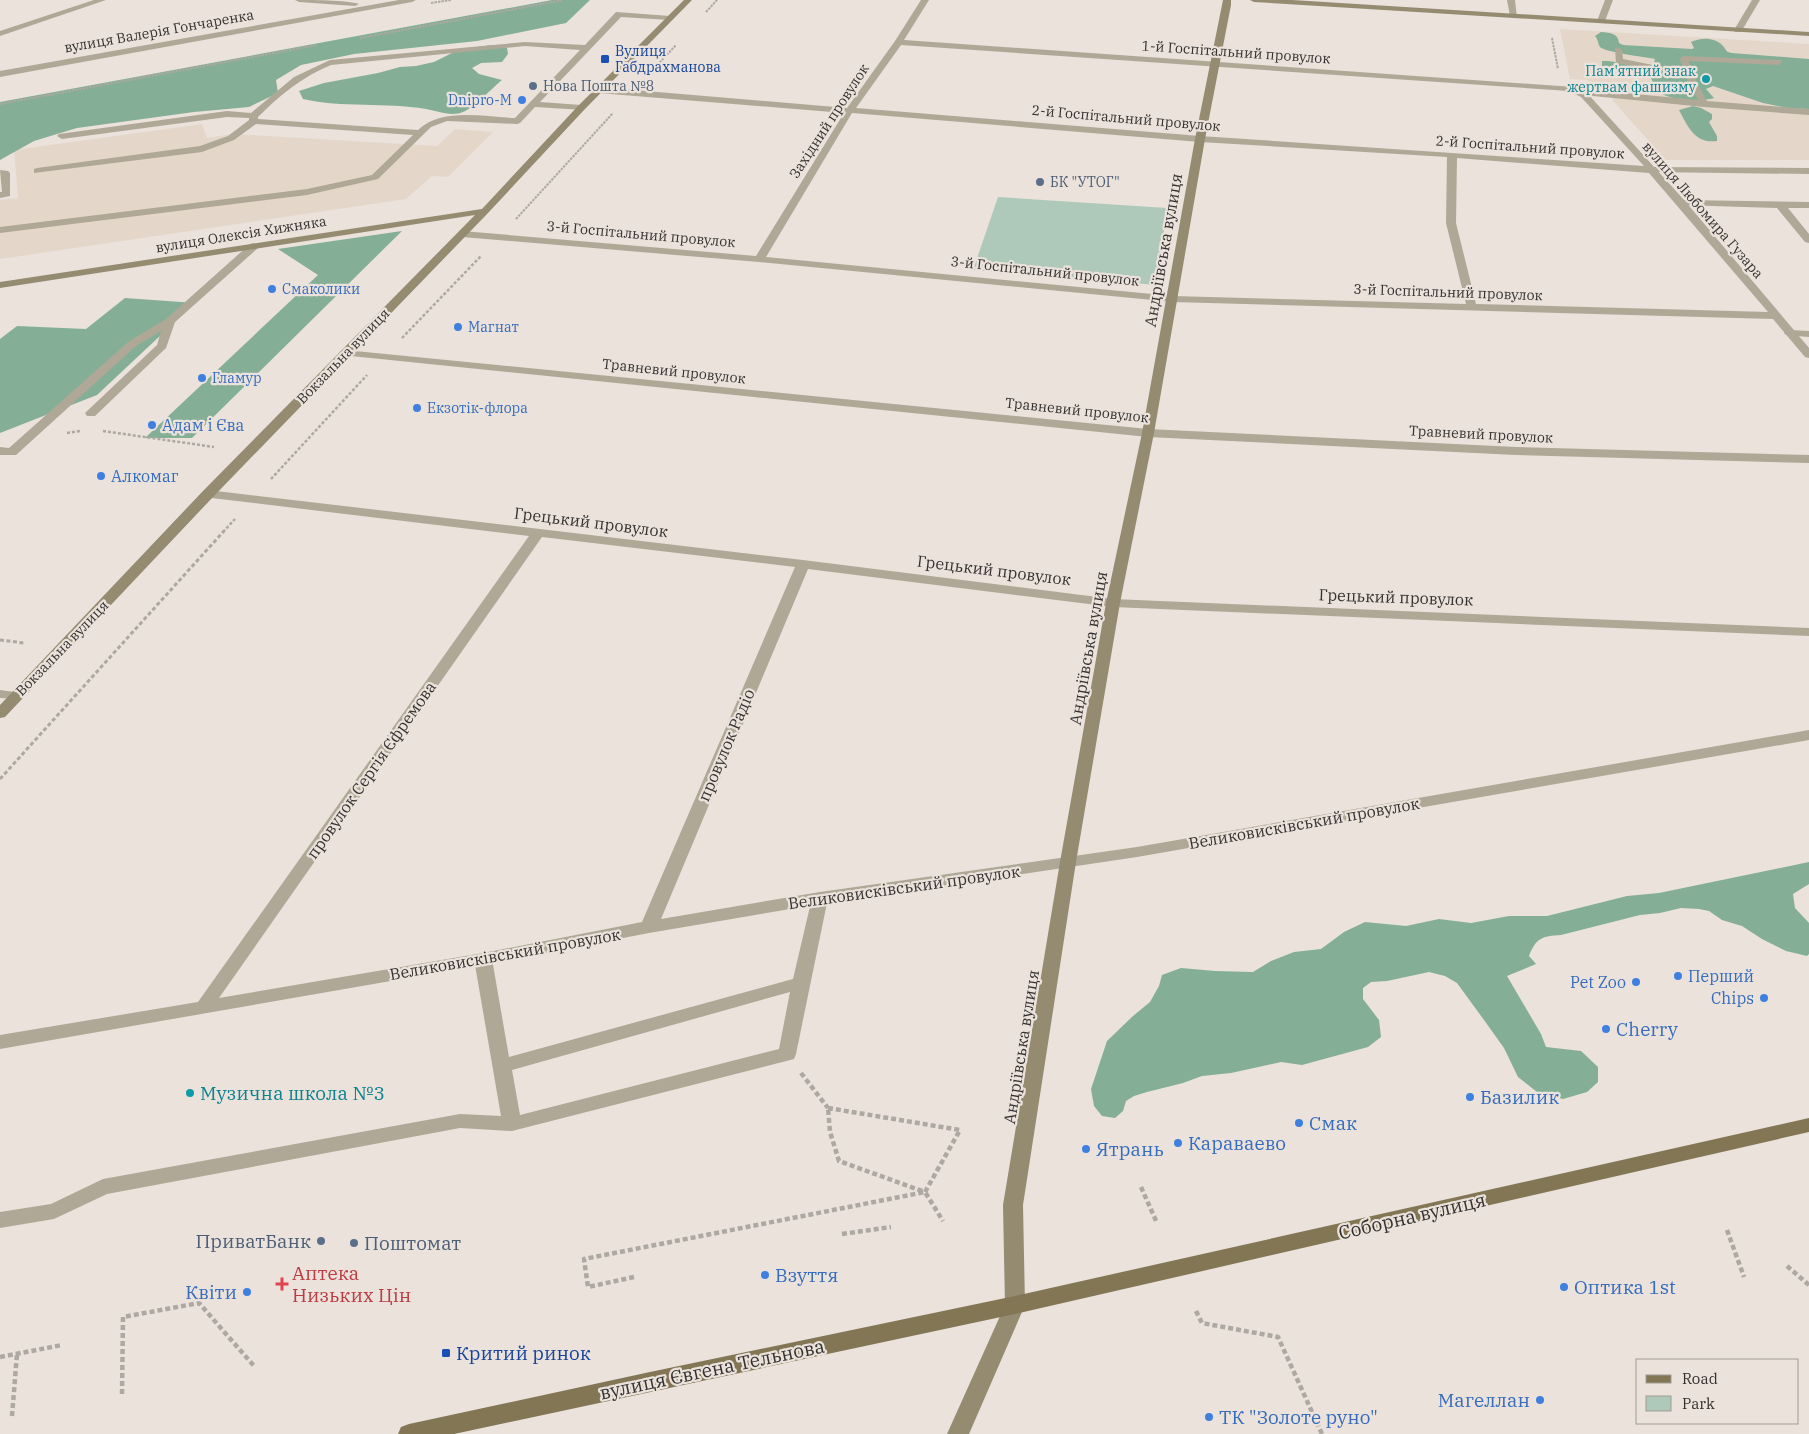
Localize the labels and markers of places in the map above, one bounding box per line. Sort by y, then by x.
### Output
place label: Вулиця Габдрахманова [615,42,721,76]
marker: Вулиця Габдрахманова [599,53,611,65]
place label: Пам'ятний знак жертвам фашизму [1567,62,1697,96]
marker: Пам'ятний знак жертвам фашизму [1700,73,1712,85]
place label: Нова Пошта №8 [543,77,654,95]
marker: Нова Пошта №8 [527,80,539,92]
place label: Dnipro-M [448,91,512,109]
marker: Dnipro-M [516,94,528,106]
place label: БК "УТОГ" [1050,173,1120,191]
marker: БК "УТОГ" [1034,176,1046,188]
place label: Смаколики [282,280,360,298]
marker: Смаколики [266,283,278,295]
place label: Магнат [468,318,519,336]
marker: Магнат [452,321,464,333]
place label: Гламур [212,369,262,387]
marker: Гламур [196,372,208,384]
place label: Екзотік-флора [427,399,528,417]
marker: Екзотік-флора [411,402,423,414]
place label: Адам і Єва [162,415,244,435]
marker: Адам і Єва [146,419,158,431]
place label: Алкомаг [111,466,179,486]
marker: Алкомаг [95,470,107,482]
place label: Перший [1688,966,1754,986]
marker: Перший [1672,970,1684,982]
place label: Pet Zoo [1570,972,1626,992]
marker: Pet Zoo [1630,976,1642,988]
place label: Chips [1711,988,1754,1008]
marker: Chips [1758,992,1770,1004]
place label: Cherry [1616,1017,1679,1041]
marker: Cherry [1600,1023,1612,1035]
place label: Музична школа №3 [200,1081,385,1105]
place label: Базилик [1480,1085,1559,1109]
marker: Музична школа №3 [184,1087,196,1099]
marker: Базилик [1464,1091,1476,1103]
place label: Смак [1309,1111,1357,1135]
marker: Смак [1293,1117,1305,1129]
place label: Караваево [1188,1131,1286,1155]
place label: Ятрань [1096,1137,1164,1161]
marker: Караваево [1172,1137,1184,1149]
marker: Ятрань [1080,1143,1092,1155]
place label: ПриватБанк [195,1229,311,1253]
place label: Поштомат [364,1231,461,1255]
marker: ПриватБанк [315,1235,327,1247]
marker: Поштомат [348,1237,360,1249]
place label: Аптека Низьких Цін [292,1261,411,1307]
place label: Взуття [775,1263,838,1287]
marker: Взуття [759,1269,771,1281]
place label: Оптика 1st [1574,1275,1676,1299]
marker: Аптека Низьких Цін [276,1278,288,1290]
place label: Квіти [185,1280,237,1304]
marker: Оптика 1st [1558,1281,1570,1293]
marker: Квіти [241,1286,253,1298]
place label: Критий ринок [456,1341,591,1365]
marker: Критий ринок [440,1347,452,1359]
place label: Магеллан [1438,1388,1530,1412]
marker: Магеллан [1534,1394,1546,1406]
place label: ТК "Золоте руно" [1219,1405,1378,1429]
marker: ТК "Золоте руно" [1203,1411,1215,1423]

